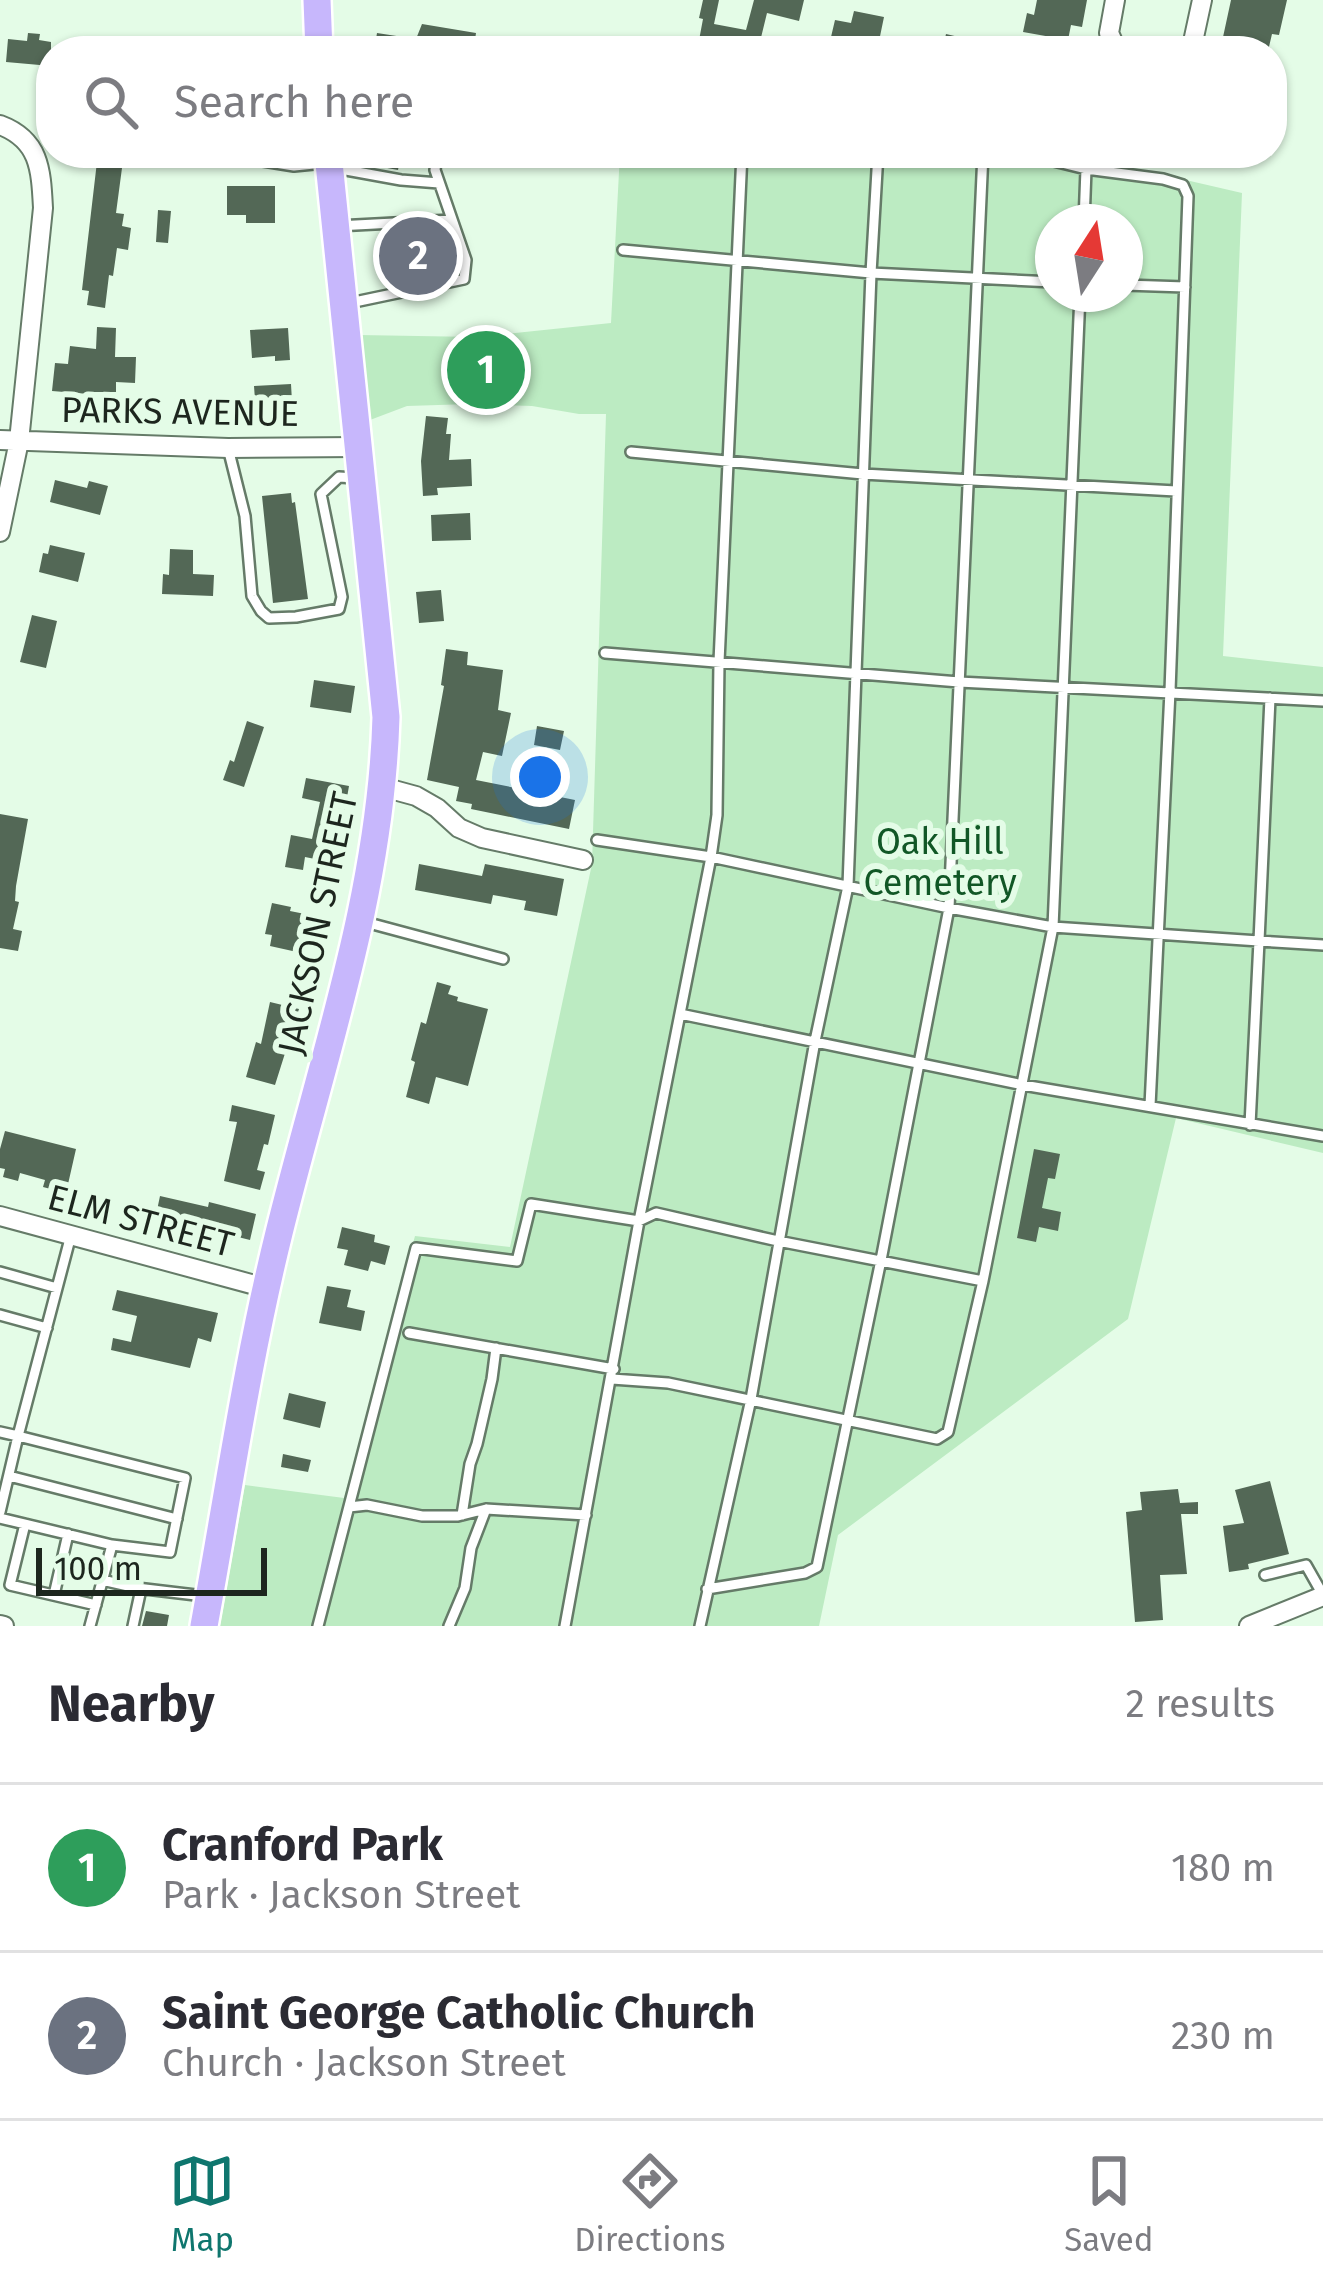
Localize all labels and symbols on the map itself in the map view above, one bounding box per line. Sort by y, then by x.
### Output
north arrow [1035,204,1143,312]
pin: 2 [379,211,457,301]
pin: 1 [447,325,525,415]
street label: PARKS AVENUE [60,388,299,436]
your location [510,747,570,807]
street label: JACKSON STREET [269,788,367,1058]
park label: Oak Hill Cemetery [863,820,1017,905]
street label: ELM STREET [43,1175,239,1267]
scale bar [36,1542,267,1595]

